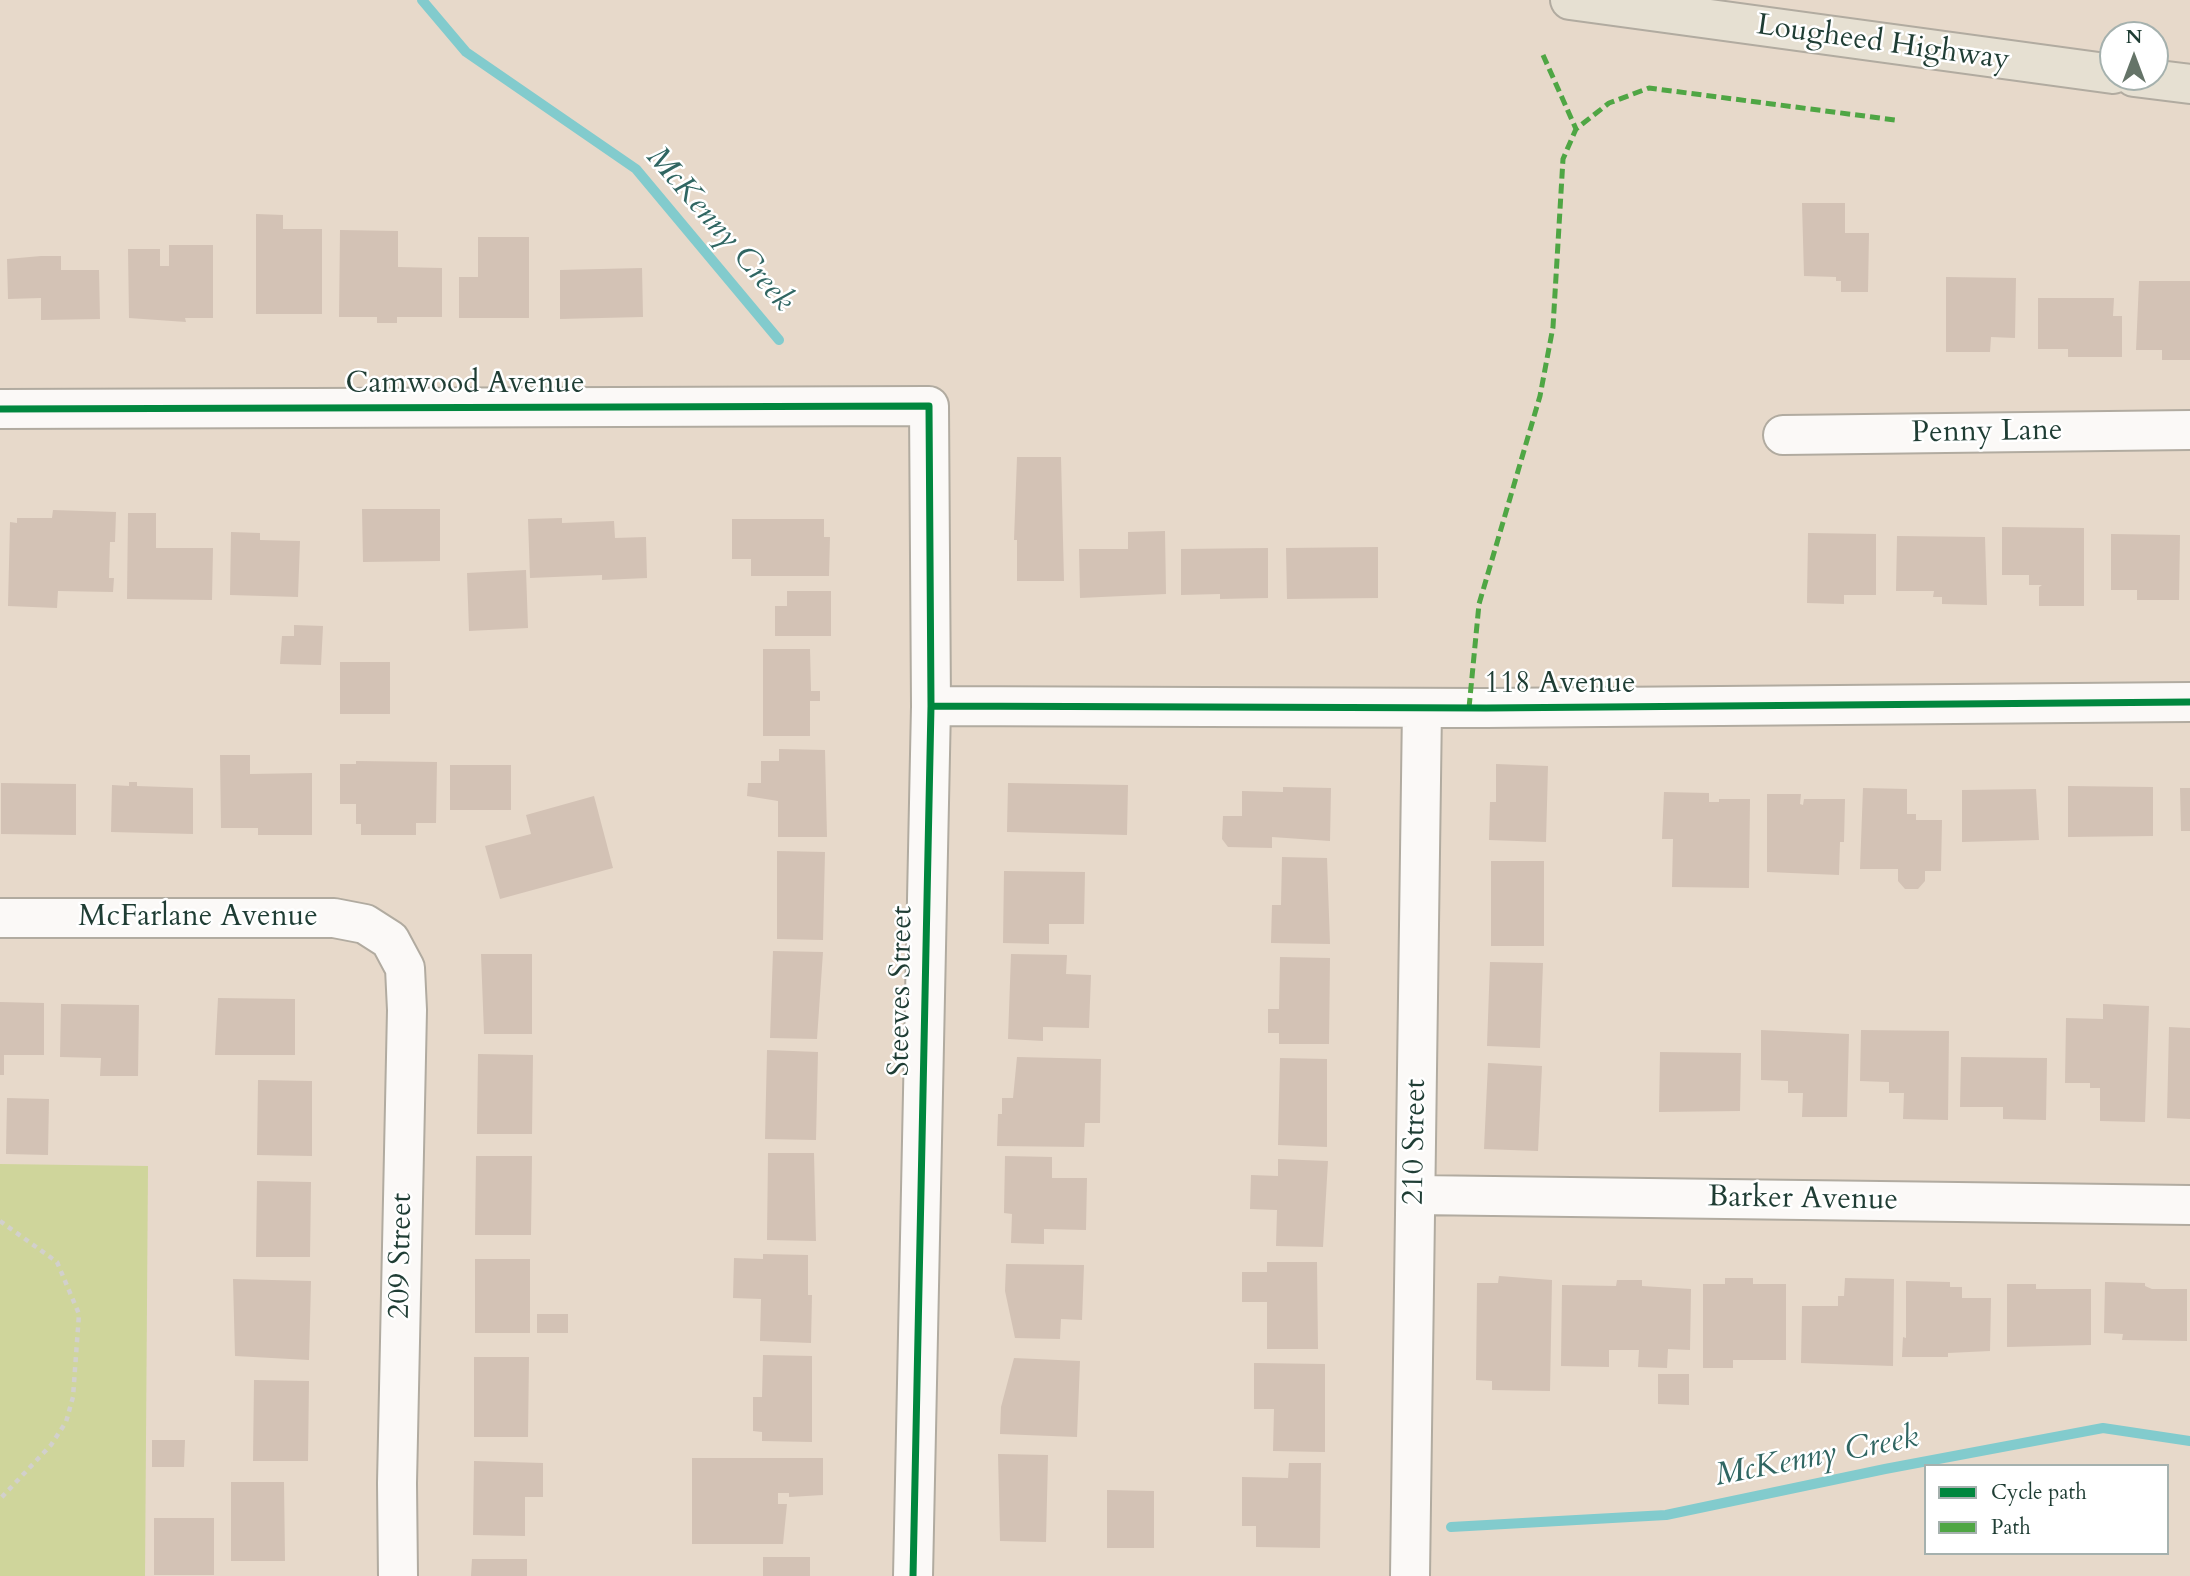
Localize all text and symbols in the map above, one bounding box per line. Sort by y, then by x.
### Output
street label: Lougheed Highway [1754,8,2012,80]
north arrow [2099,21,2169,91]
text: N [2126,24,2142,50]
water label: McKenny Creek [637,139,801,321]
street label: Camwood Avenue [345,367,585,403]
street label: Penny Lane [1911,414,2063,452]
street label: 118 Avenue [1484,667,1636,703]
street label: McFarlane Avenue [78,900,318,936]
street label: Steeves Street [883,905,921,1077]
street label: 210 Street [1397,1079,1435,1205]
street label: Barker Avenue [1708,1180,1898,1220]
street label: 209 Street [383,1193,421,1319]
water label: McKenny Creek [1712,1419,1922,1497]
legend [1924,1464,2169,1555]
text: Cycle path [1991,1478,2087,1507]
text: Path [1991,1513,2031,1542]

